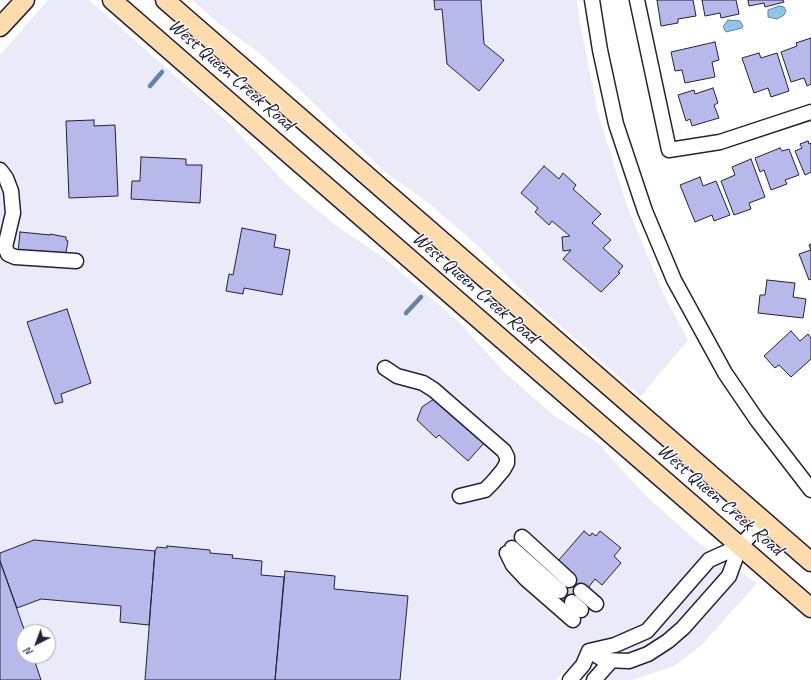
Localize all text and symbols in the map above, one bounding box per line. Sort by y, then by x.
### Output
street label: West Queen Creek Road [163,14,299,136]
street label: West Queen Creek Road [407,227,543,349]
street label: West Queen Creek Road [652,439,788,561]
north arrow [16,624,56,664]
text: N [21,645,36,660]

